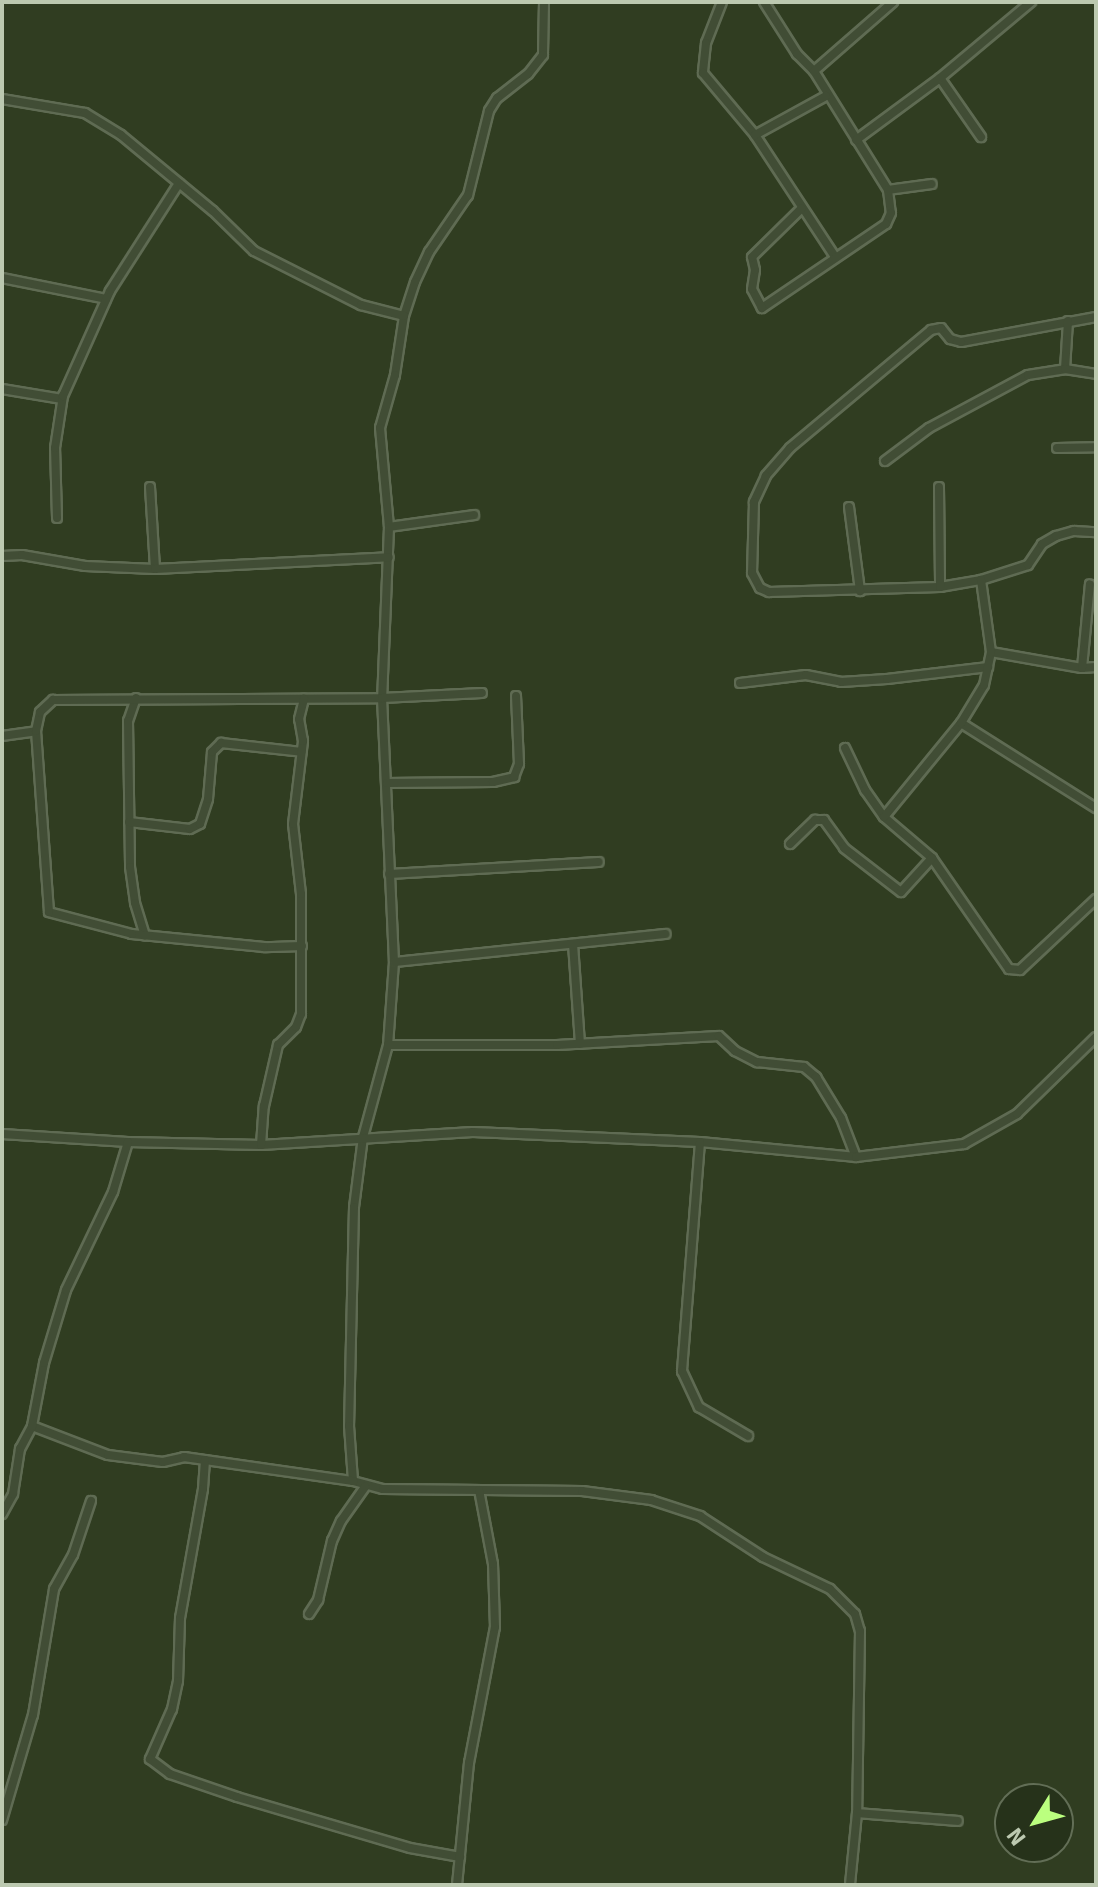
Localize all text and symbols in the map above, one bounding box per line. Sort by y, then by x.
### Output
north arrow [994,1783,1074,1863]
text: N [1001,1822,1031,1851]

